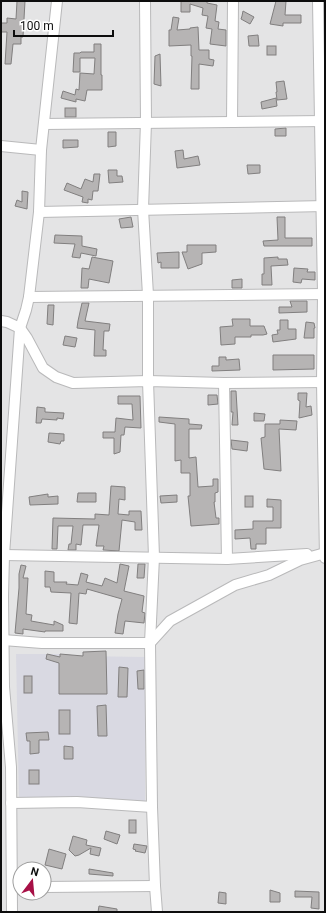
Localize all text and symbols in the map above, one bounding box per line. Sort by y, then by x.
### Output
scale bar [14,12,113,38]
text: 100 m [20,19,54,33]
north arrow [12,861,52,901]
text: N [29,865,40,879]

